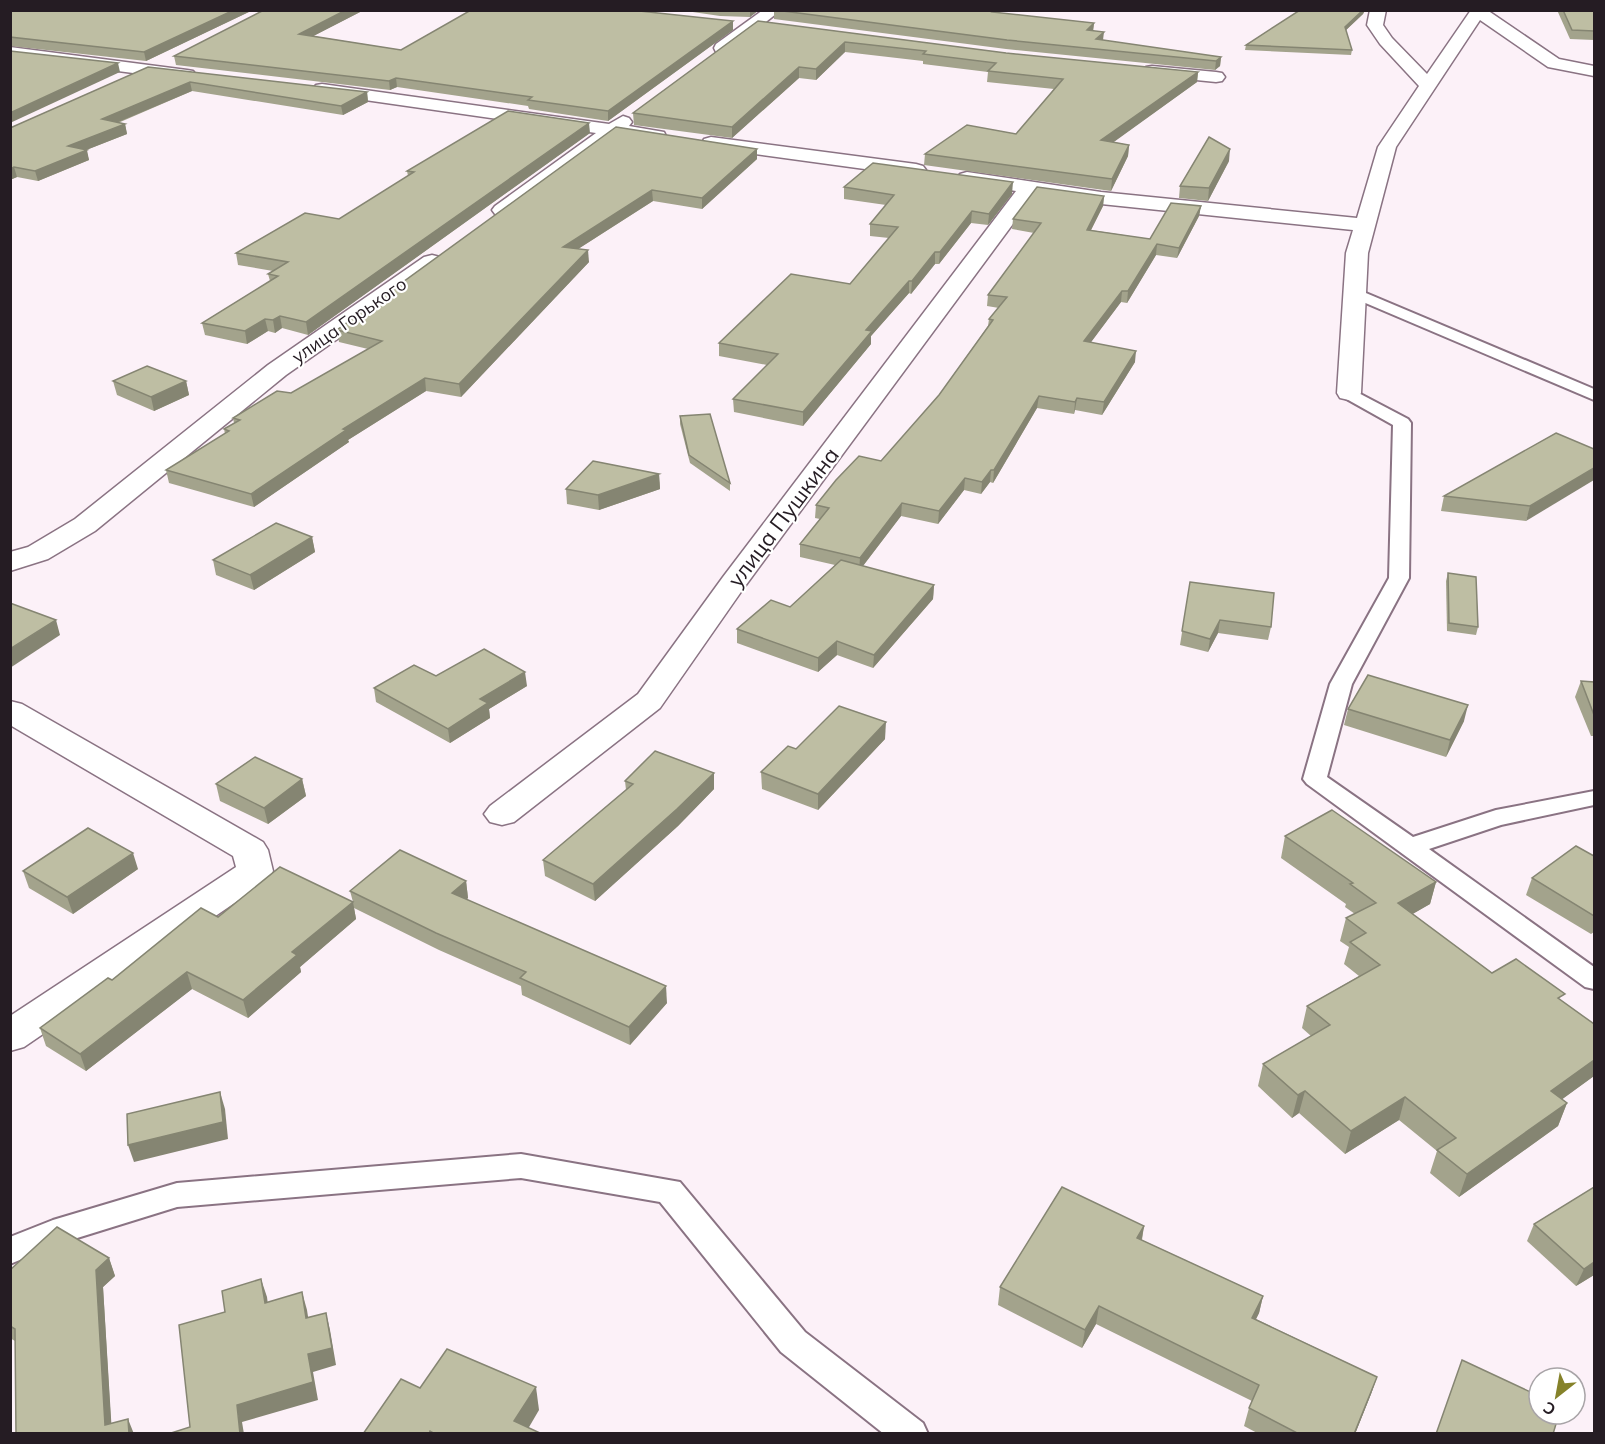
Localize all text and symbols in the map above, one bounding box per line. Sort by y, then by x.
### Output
street label: улица Горького [287,272,411,368]
street label: улица Пушкина [721,441,845,593]
north arrow [1527,1366,1587,1426]
text: С [1539,1397,1559,1420]

